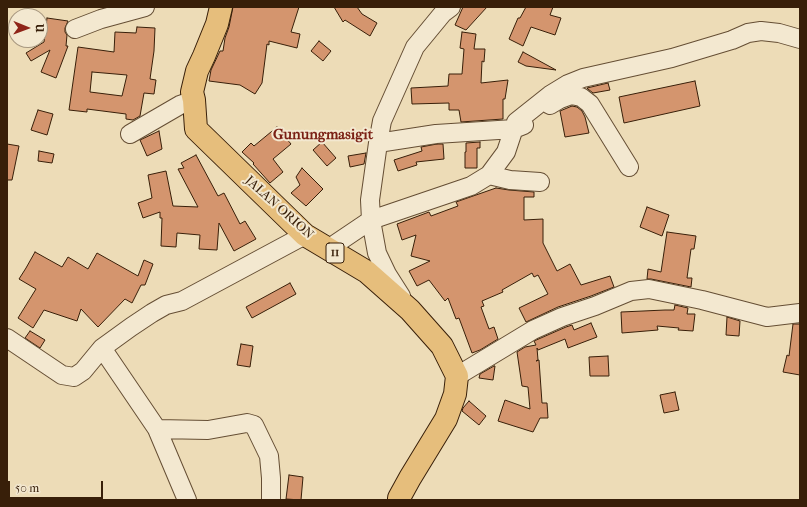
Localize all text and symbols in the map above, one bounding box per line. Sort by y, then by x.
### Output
north arrow [8,8,48,48]
text: U [33,24,46,33]
district label: Gunungmasigit [273,126,373,144]
street label: JALAN ORION [242,173,316,243]
road number: 11 [326,243,344,263]
scale bar [10,473,105,499]
text: 50 m [15,481,39,495]

